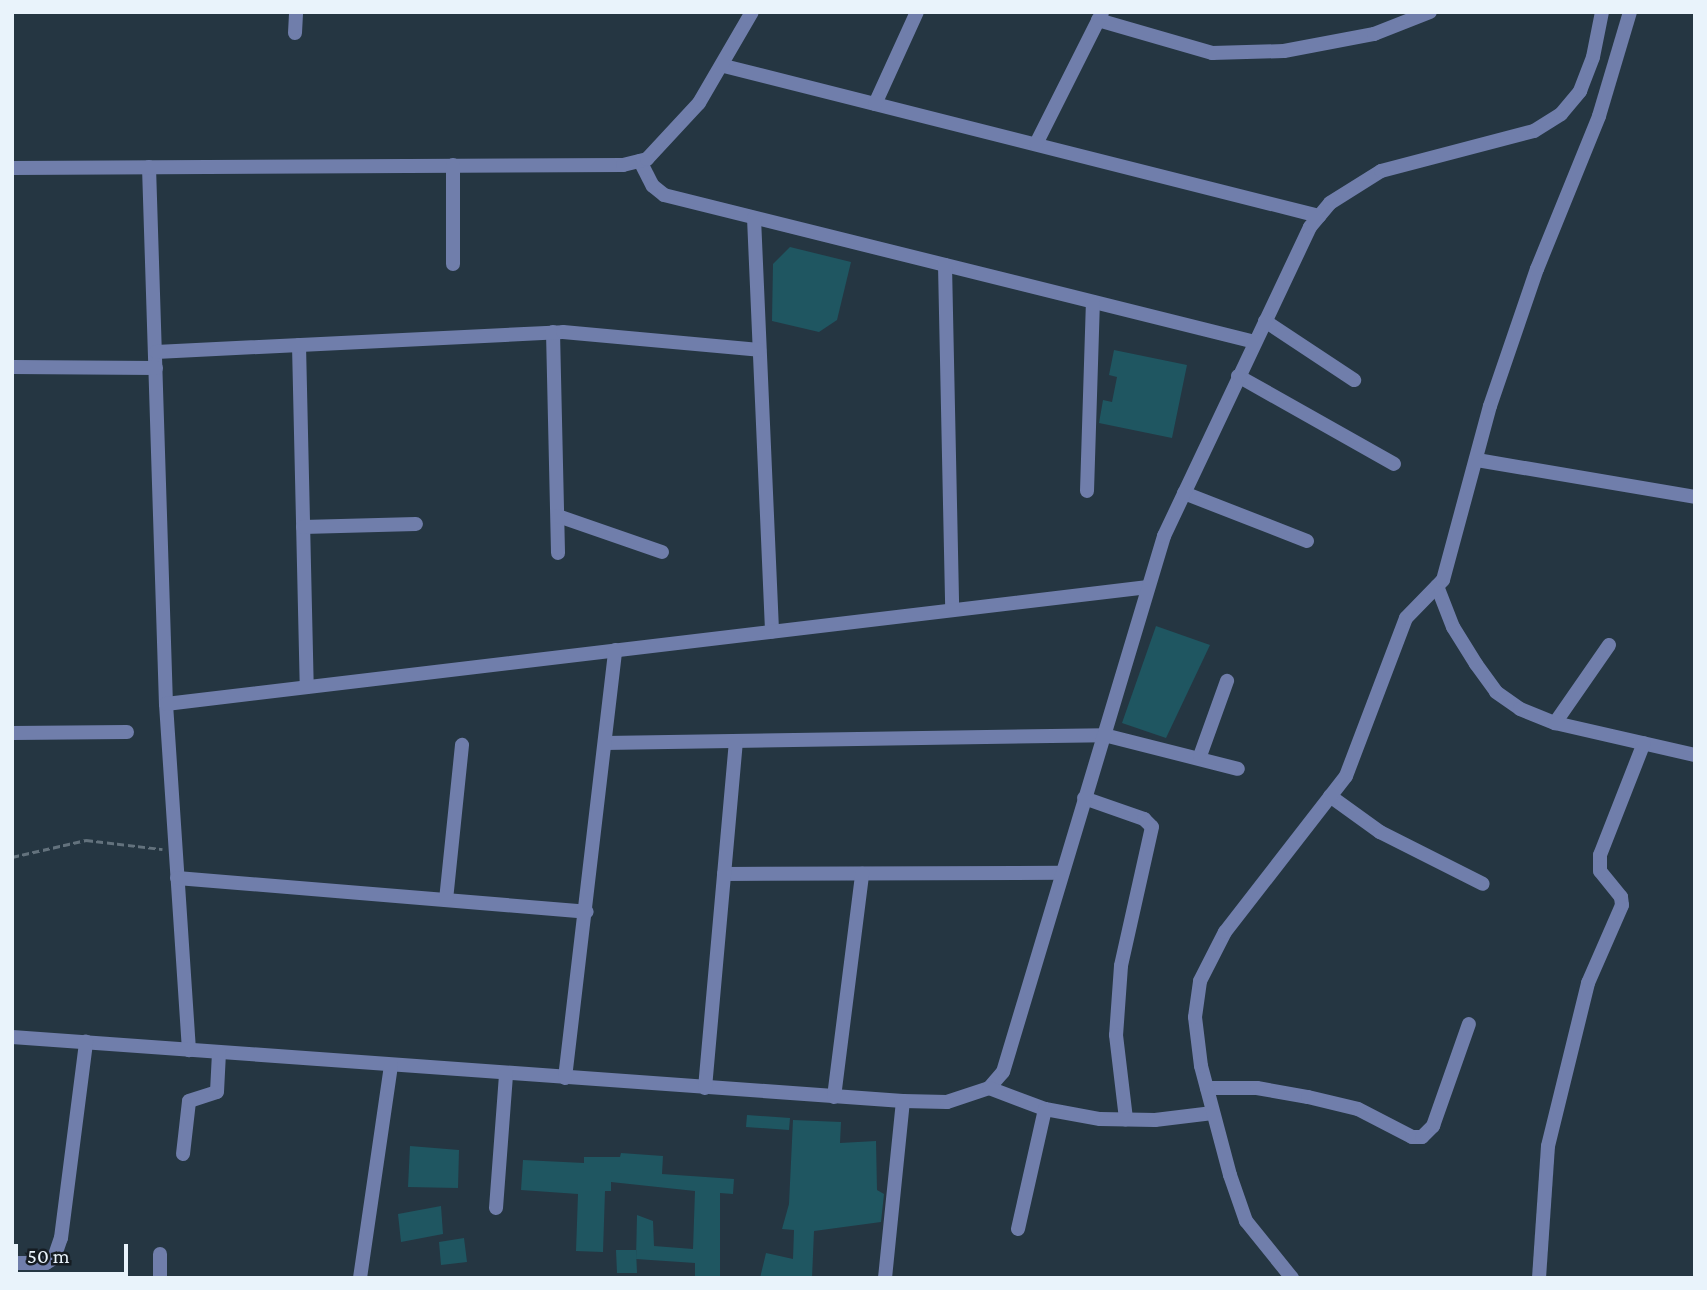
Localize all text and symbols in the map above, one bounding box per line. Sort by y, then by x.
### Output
scale bar [18,1230,131,1274]
text: 50 m [27,1244,70,1268]

